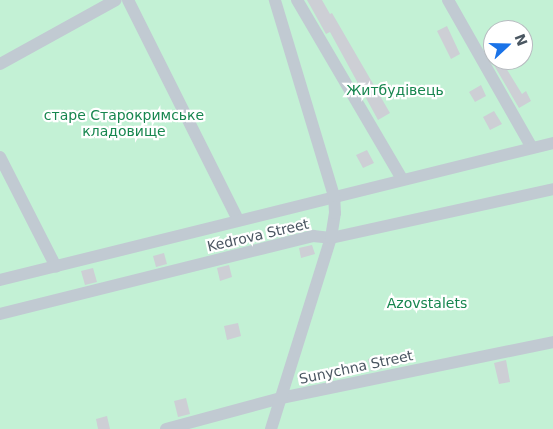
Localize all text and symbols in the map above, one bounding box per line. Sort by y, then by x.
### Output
north arrow [483,20,533,70]
text: N [512,32,531,48]
park label: Житбудівець [346,82,444,98]
park label: старе Старокримське кладовище [44,107,204,140]
street label: Kedrova Street [206,215,310,255]
park label: Azovstalets [387,295,467,311]
street label: Sunychna Street [298,347,414,387]

